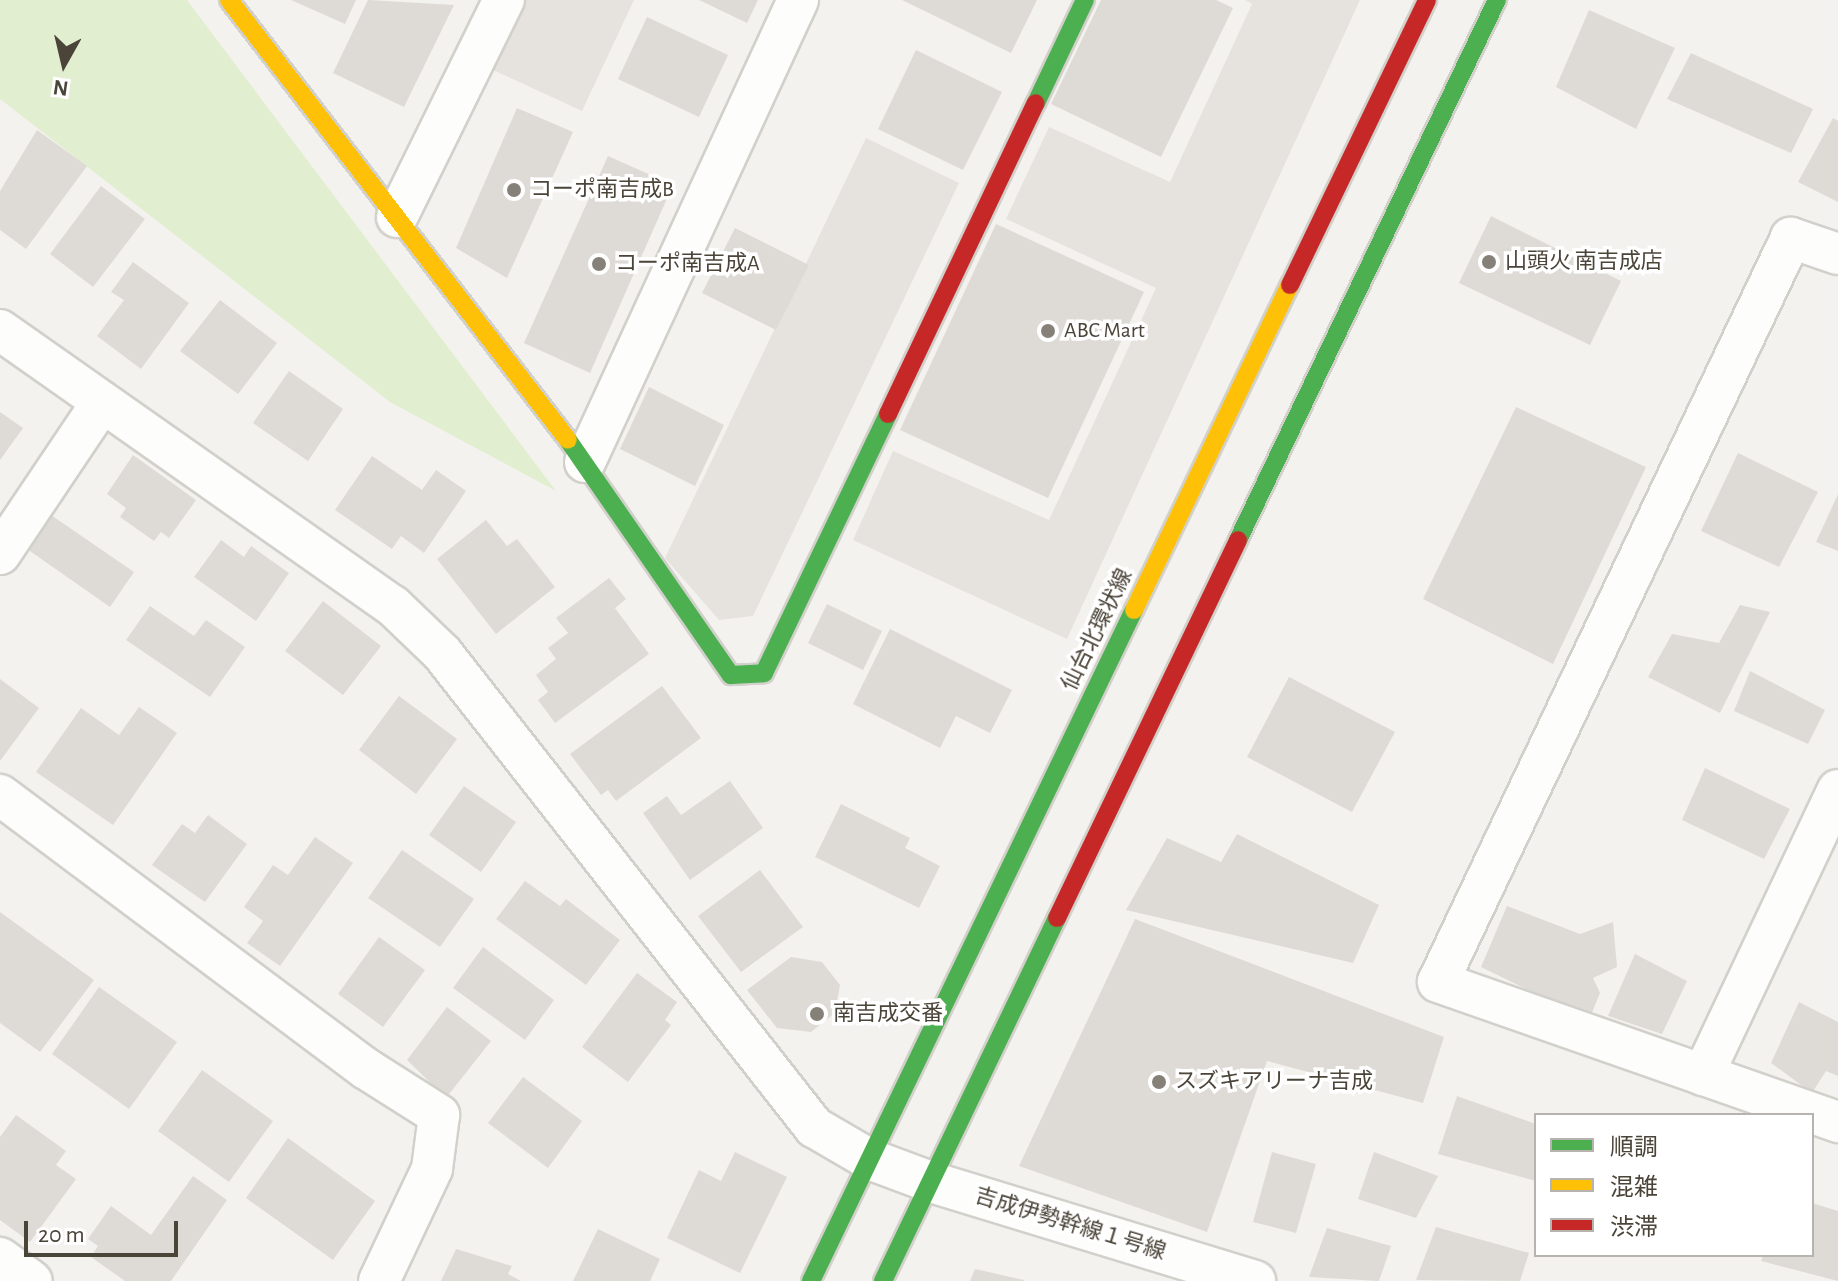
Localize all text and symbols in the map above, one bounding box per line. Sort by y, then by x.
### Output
north arrow [24,24,104,104]
text: N [52,76,70,100]
place label: コーポ南吉成B [530,177,674,203]
marker: コーポ南吉成B [505,181,523,199]
place label: 山頭火 南吉成店 [1505,249,1663,275]
place label: コーポ南吉成A [615,251,760,277]
marker: 山頭火 南吉成店 [1480,253,1498,271]
marker: コーポ南吉成A [590,255,608,273]
place label: ABC Mart [1064,318,1145,344]
marker: ABC Mart [1039,322,1057,340]
street label: 仙台北環状線 [1056,565,1138,695]
place label: 南吉成交番 [833,1001,943,1027]
marker: 南吉成交番 [808,1005,826,1023]
place label: スズキアリーナ吉成 [1175,1069,1373,1095]
marker: スズキアリーナ吉成 [1150,1073,1168,1091]
legend [1534,1113,1814,1257]
text: 順調 [1610,1136,1658,1160]
text: 混雑 [1610,1176,1658,1200]
street label: 吉成伊勢幹線１号線 [971,1182,1169,1266]
scale bar [28,1205,182,1255]
text: 渋滞 [1610,1216,1658,1240]
text: 20 m [38,1223,85,1247]

